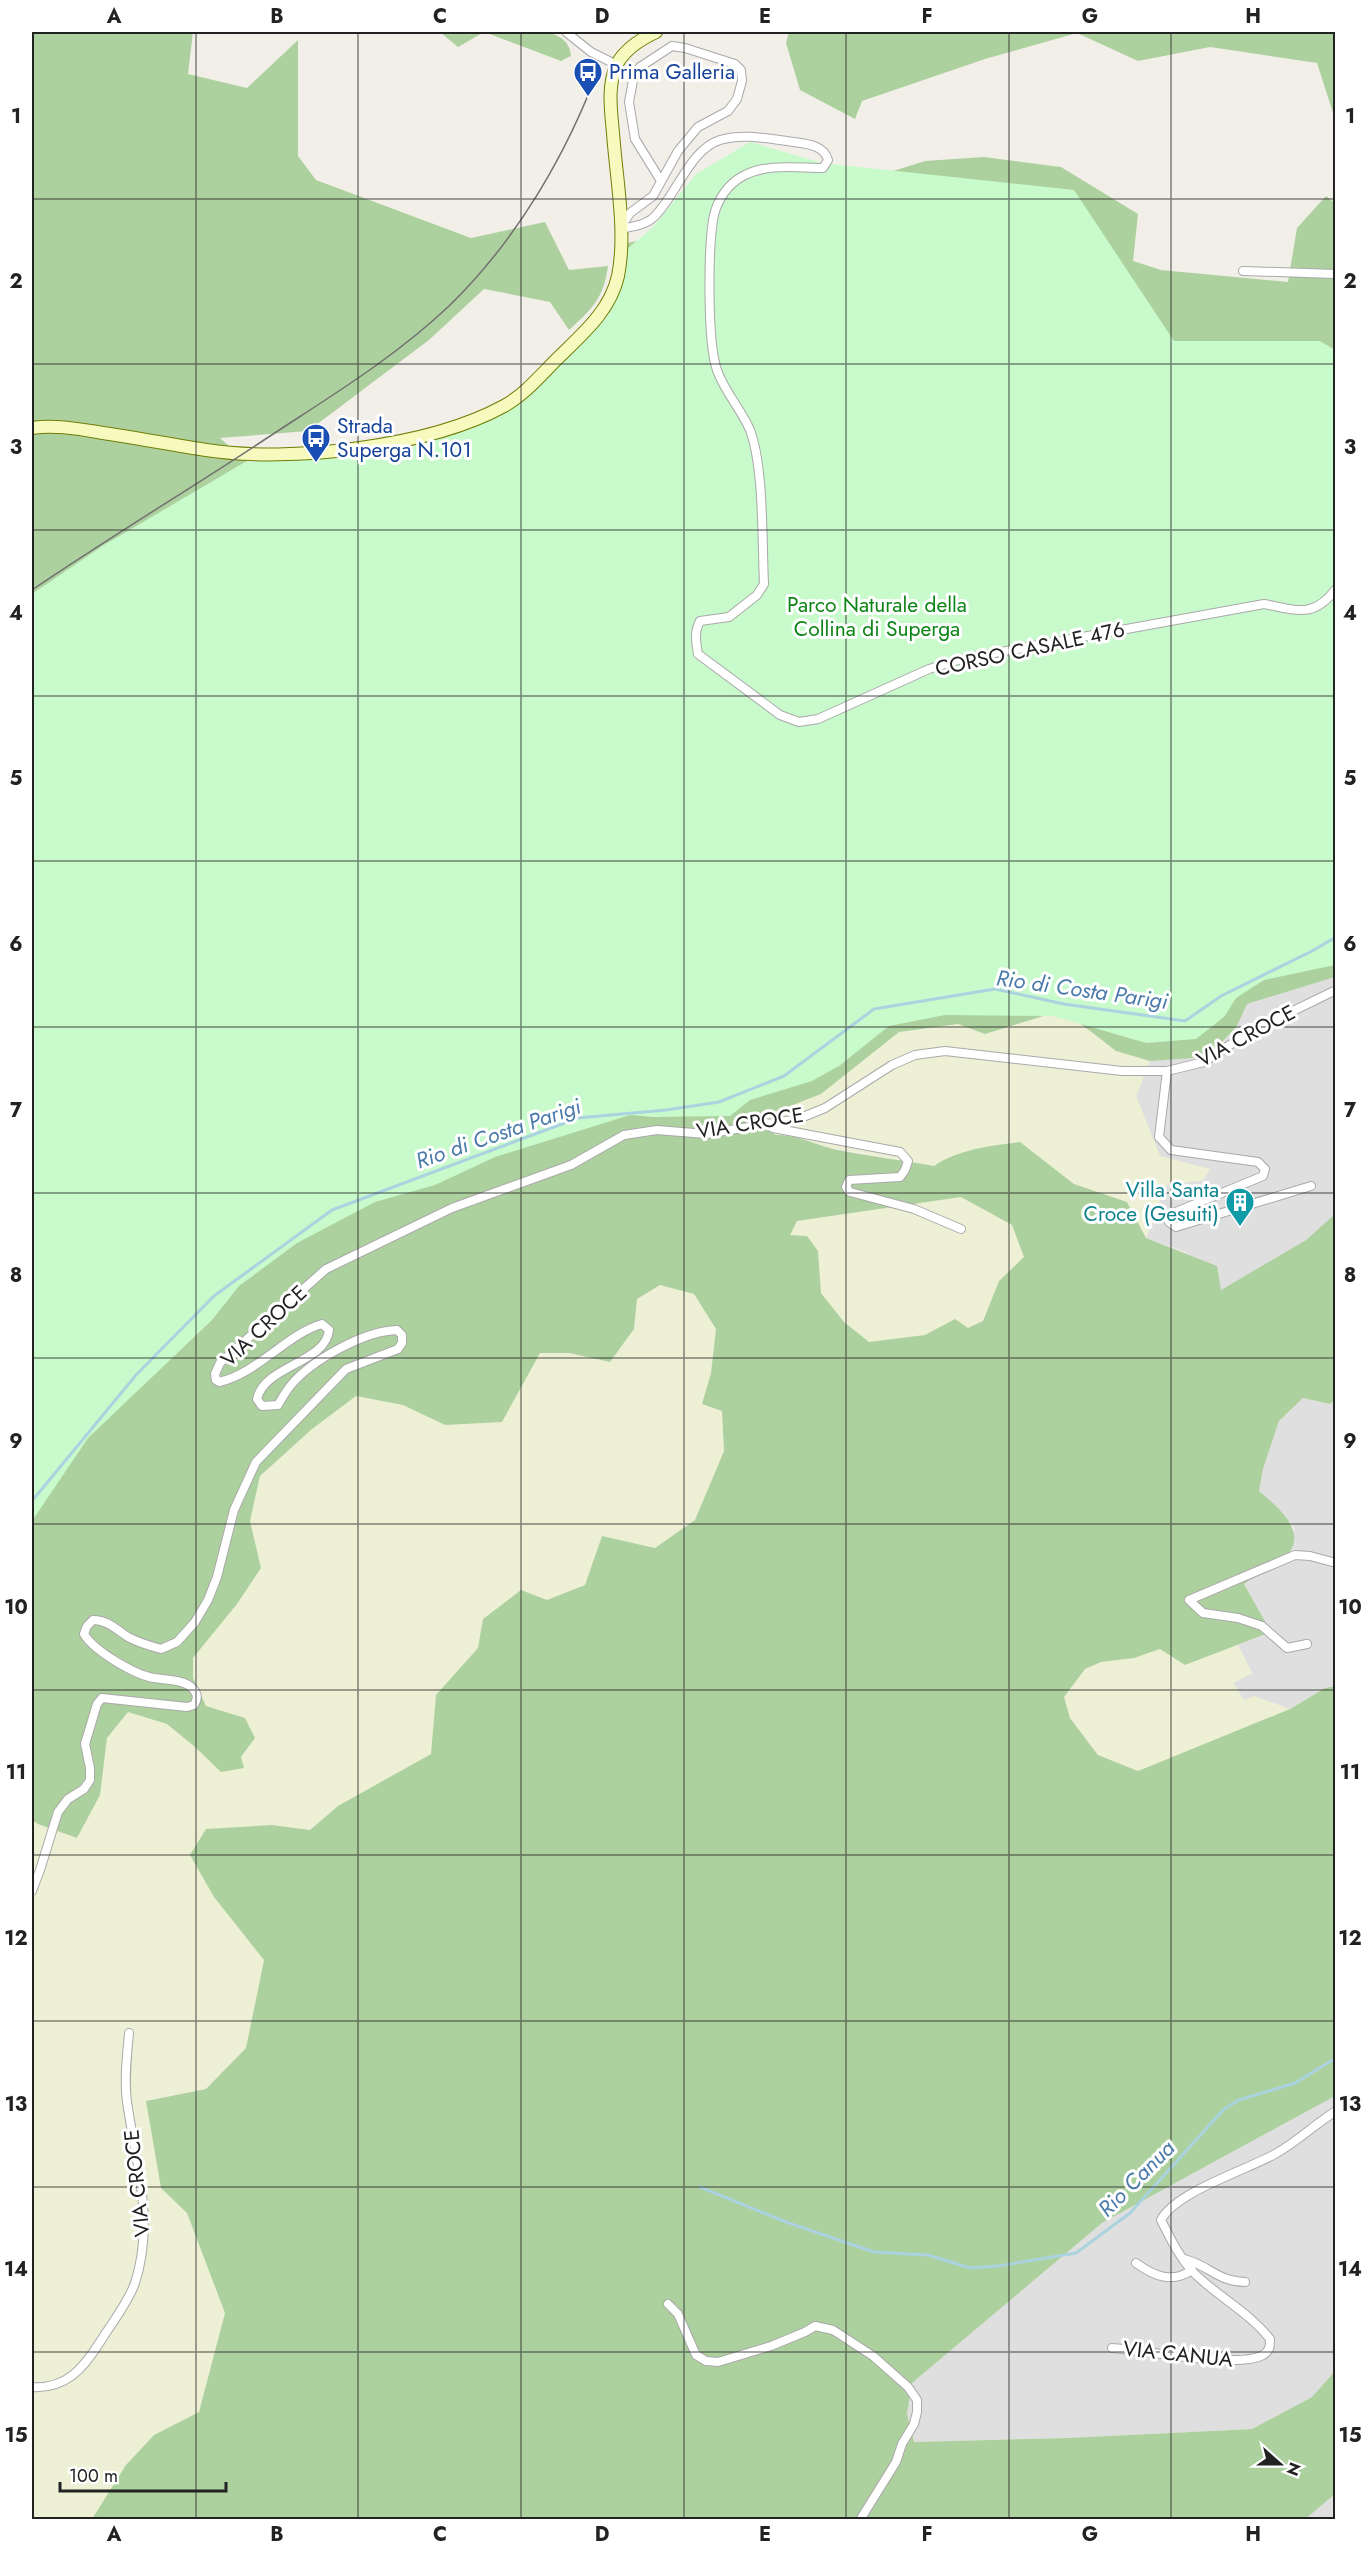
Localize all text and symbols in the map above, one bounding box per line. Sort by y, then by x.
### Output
text: A [106,2,122,31]
text: B [270,2,284,31]
text: C [433,2,447,31]
text: D [595,2,609,31]
text: E [759,2,771,31]
text: F [921,2,933,31]
text: G [1082,2,1098,31]
text: H [1245,2,1261,31]
bus stop icon: Prima Galleria [572,56,604,98]
place label: Prima Galleria [609,57,735,87]
text: 1 [11,102,21,131]
text: 1 [1345,102,1355,131]
text: 2 [9,267,23,296]
text: 2 [1343,267,1357,296]
place label: Strada Superga N.101 [337,411,472,465]
bus stop icon: Strada Superga N.101 [300,422,332,464]
text: 3 [10,433,22,462]
text: 3 [1344,433,1356,462]
park label: Parco Naturale della Collina di Superga [787,590,967,644]
text: 4 [9,599,23,628]
text: 4 [1343,599,1357,628]
street label: CORSO CASALE 476 [932,614,1128,684]
text: 5 [10,764,23,793]
text: 5 [1344,764,1357,793]
text: 6 [9,930,23,959]
text: 6 [1343,930,1357,959]
water label: Rio di Costa Parigi [994,961,1170,1017]
street label: VIA CROCE [1191,997,1301,1075]
water label: Rio di Costa Parigi [411,1090,585,1176]
text: 7 [10,1096,23,1125]
text: 7 [1344,1096,1357,1125]
street label: VIA CROCE [694,1100,806,1146]
place label: Villa Santa Croce (Gesuiti) [1084,1175,1219,1229]
building icon: Villa Santa Croce (Gesuiti) [1224,1186,1256,1228]
text: 8 [10,1261,22,1290]
text: 8 [1344,1261,1356,1290]
street label: VIA CROCE [214,1278,314,1374]
text: 9 [9,1427,23,1456]
text: 9 [1343,1427,1357,1456]
text: 10 [4,1593,28,1622]
text: 10 [1338,1593,1362,1622]
text: 11 [6,1758,26,1787]
text: 11 [1340,1758,1360,1787]
text: 12 [4,1924,28,1953]
text: 12 [1338,1924,1362,1953]
text: 13 [5,2090,27,2119]
text: 13 [1339,2090,1361,2119]
street label: VIA CROCE [116,2128,158,2238]
water label: Rio Canua [1090,2132,1182,2224]
text: 14 [4,2255,28,2284]
text: 14 [1338,2255,1362,2284]
street label: VIA CANUA [1122,2333,1235,2375]
text: 15 [4,2421,28,2450]
text: 15 [1338,2421,1362,2450]
north arrow [1250,2434,1310,2494]
scale bar [60,2455,226,2493]
text: N [1281,2459,1307,2479]
text: 100 m [69,2463,118,2489]
text: A [106,2520,122,2549]
text: B [270,2520,284,2549]
text: C [433,2520,447,2549]
text: D [595,2520,609,2549]
text: E [759,2520,771,2549]
text: F [921,2520,933,2549]
text: G [1082,2520,1098,2549]
text: H [1245,2520,1261,2549]

